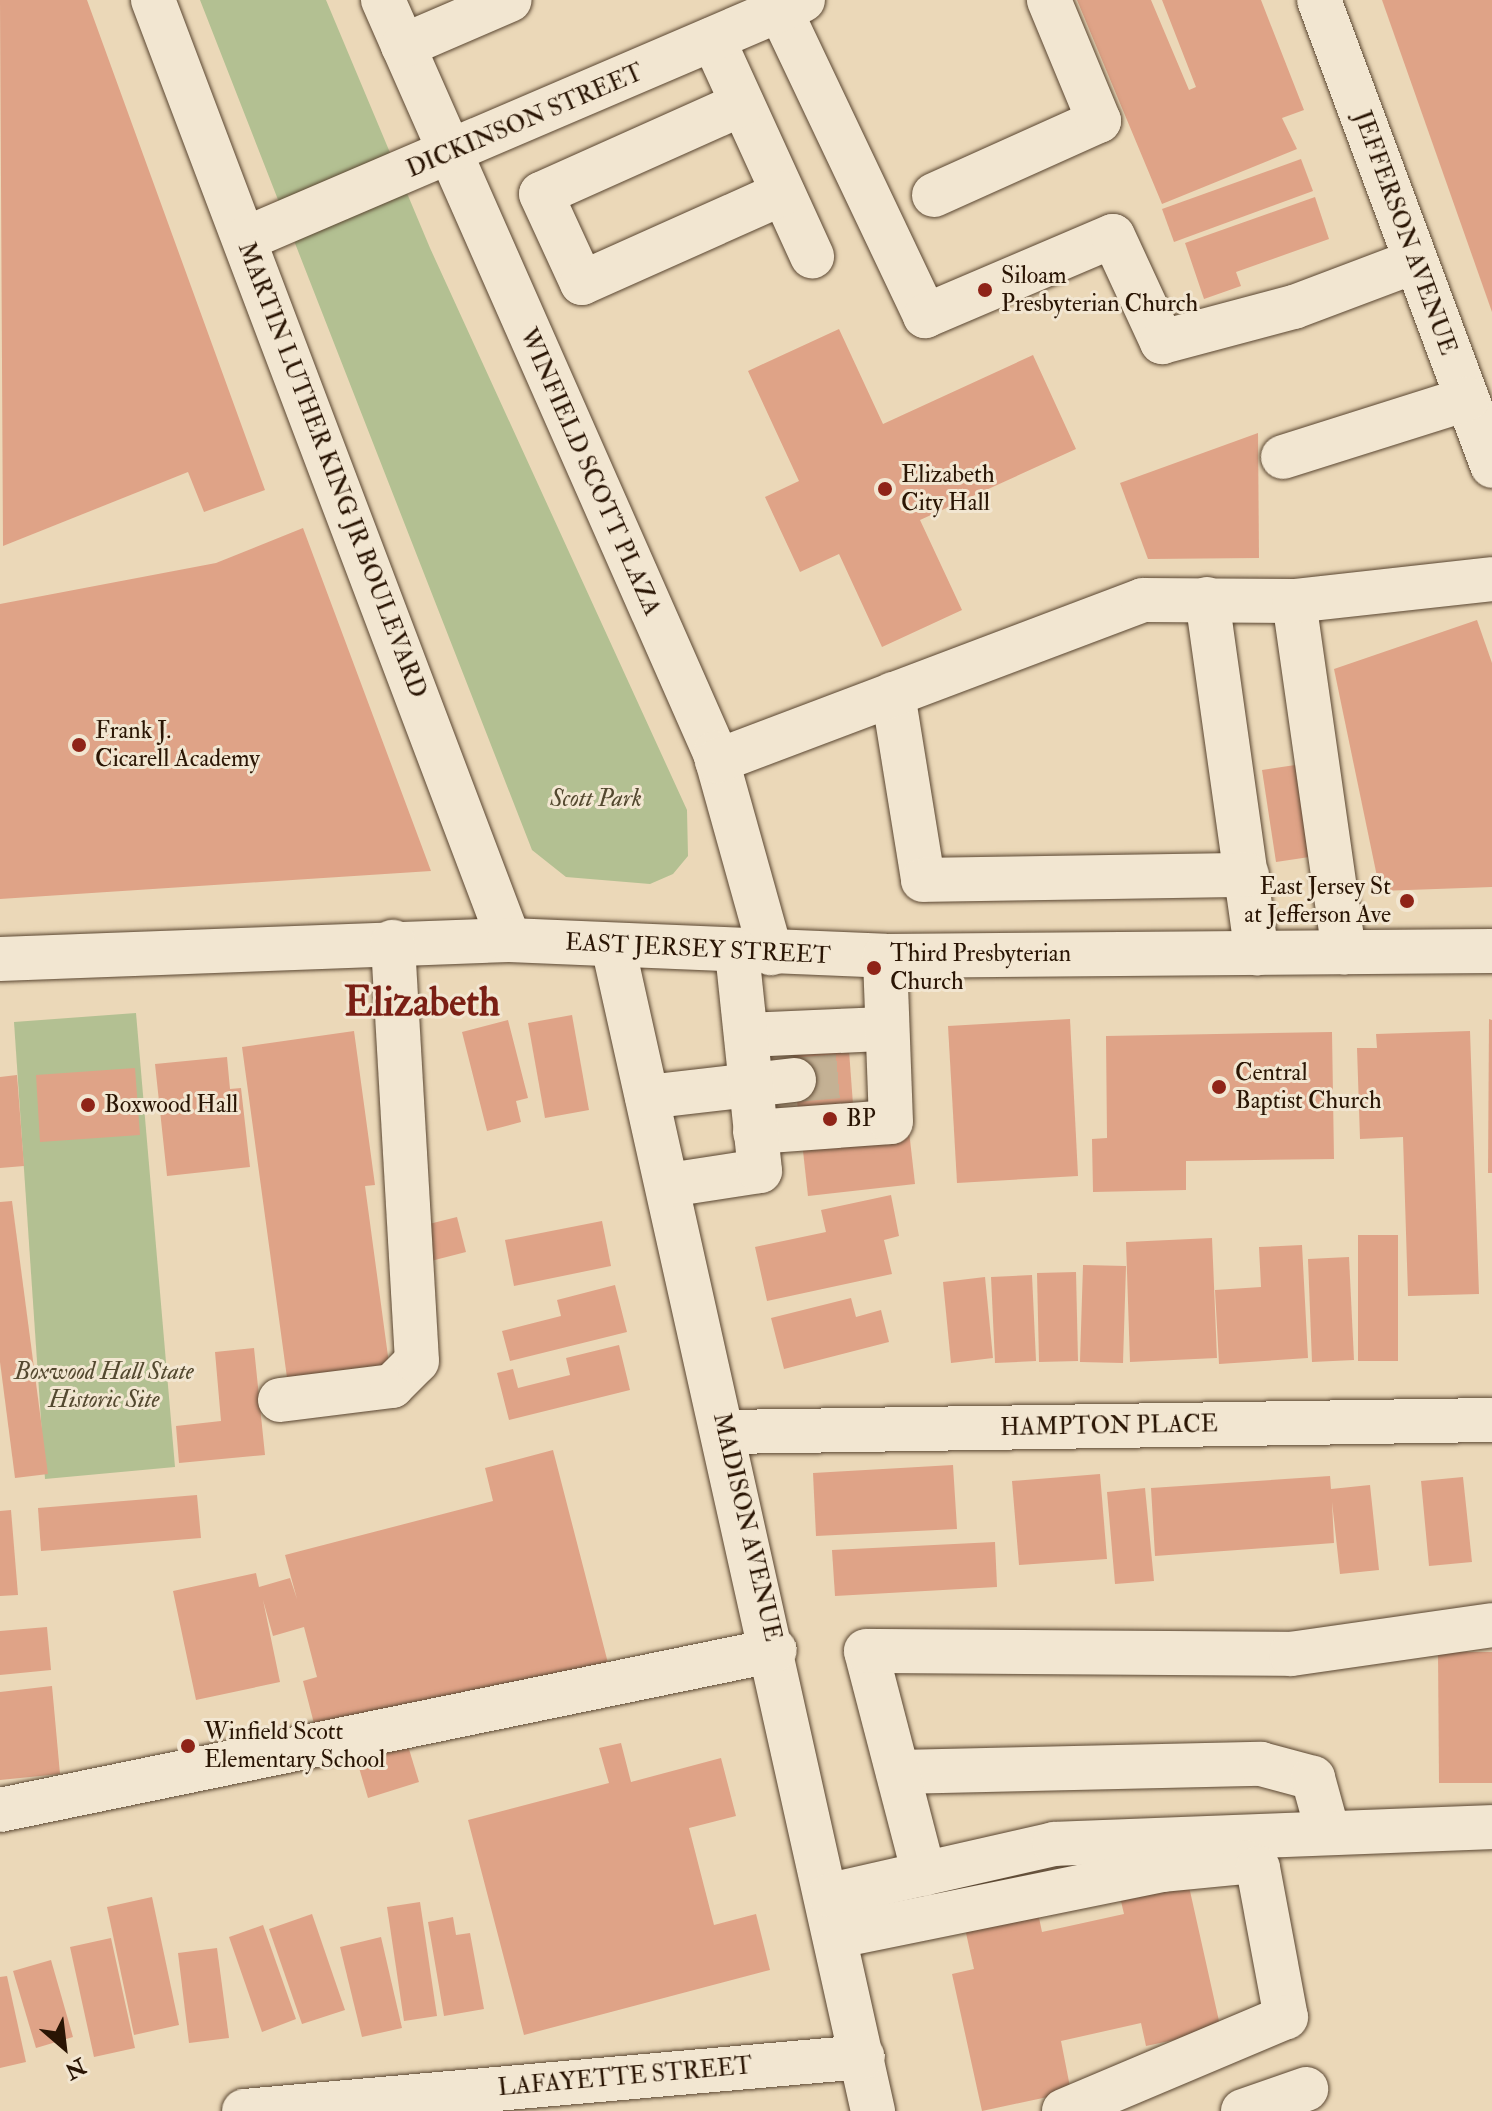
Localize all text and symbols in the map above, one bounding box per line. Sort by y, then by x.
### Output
street label: DICKINSON STREET [402,58,648,184]
street label: JEFFERSON AVENUE [1347,107,1463,359]
street label: MARTIN LUTHER KING JR BOULEVARD [232,238,432,702]
place label: Siloam Presbyterian Church [1001,262,1198,318]
marker: Siloam Presbyterian Church [976,281,994,299]
street label: WINFIELD SCOTT PLAZA [513,324,667,620]
place label: Elizabeth City Hall [901,461,994,517]
marker: Elizabeth City Hall [876,480,894,498]
place label: Frank J. Cicarell Academy [95,717,260,773]
marker: Frank J. Cicarell Academy [70,736,88,754]
park label: Scott Park [550,785,642,813]
place label: East Jersey St at Jefferson Ave [1244,873,1391,929]
marker: East Jersey St at Jefferson Ave [1398,892,1416,910]
street label: EAST JERSEY STREET [564,928,832,970]
place label: Third Presbyterian Church [890,940,1071,996]
marker: Third Presbyterian Church [865,959,883,977]
district label: Elizabeth [344,979,500,1027]
place label: Central Baptist Church [1235,1059,1381,1115]
marker: Central Baptist Church [1210,1078,1228,1096]
place label: Boxwood Hall [104,1091,238,1119]
marker: Boxwood Hall [79,1096,97,1114]
place label: BP [846,1105,876,1133]
marker: BP [821,1110,839,1128]
park label: Boxwood Hall State Historic Site [14,1358,194,1414]
street label: MADISON AVENUE [707,1410,787,1644]
street label: HAMPTON PLACE [1000,1410,1218,1442]
place label: Winfield Scott Elementary School [204,1718,385,1774]
marker: Winfield Scott Elementary School [179,1737,197,1755]
north arrow [24,2007,104,2087]
text: N [60,2051,91,2085]
street label: LAFAYETTE STREET [497,2052,753,2102]

